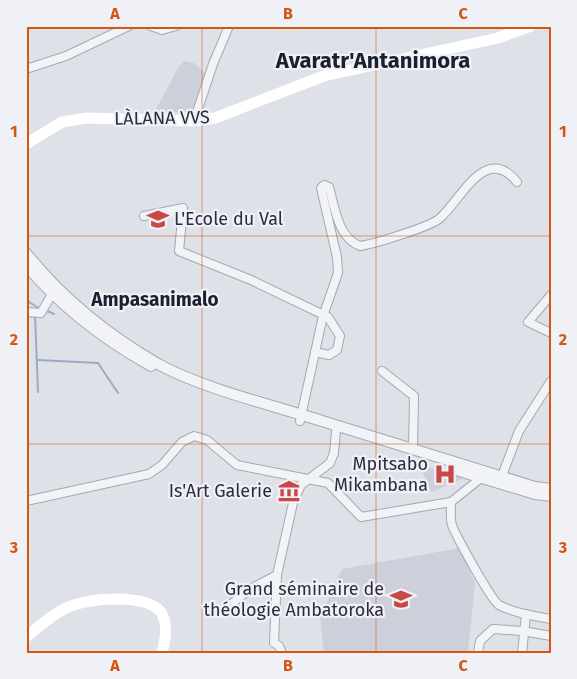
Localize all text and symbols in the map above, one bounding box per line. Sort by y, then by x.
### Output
text: A [109,4,120,23]
text: B [283,4,293,23]
text: C [458,4,468,23]
district label: Avaratr'Antanimora [275,47,470,74]
street label: LÀLANA VVS [114,105,210,130]
text: 1 [10,122,18,141]
text: 1 [559,122,567,141]
school or university icon: L'Ecole du Val [145,206,171,232]
place label: L'Ecole du Val [174,208,283,230]
district label: Ampasanimalo [90,288,219,311]
text: 2 [10,330,18,349]
text: 2 [559,330,567,349]
place label: Mpitsabo Mikambana [334,453,428,496]
hospital icon: Mpitsabo Mikambana [432,461,458,487]
museum icon: Is'Art Galerie [276,478,302,504]
place label: Is'Art Galerie [169,480,272,502]
text: 3 [9,538,18,557]
text: 3 [558,538,567,557]
place label: Grand séminaire de théologie Ambatoroka [203,578,384,621]
school or university icon: Grand séminaire de théologie Ambatoroka [388,586,414,612]
text: A [109,656,120,675]
text: B [283,656,293,675]
text: C [458,656,468,675]

